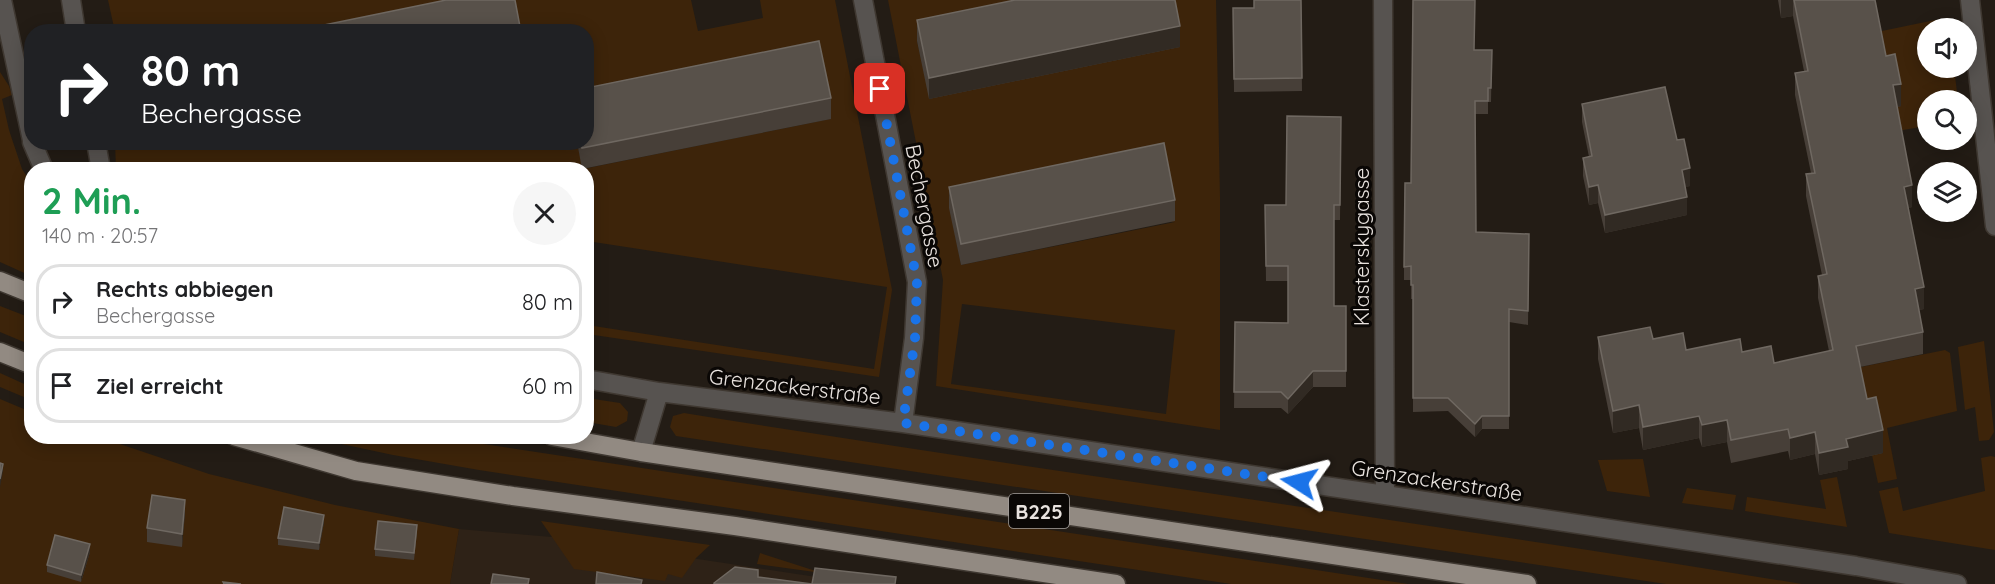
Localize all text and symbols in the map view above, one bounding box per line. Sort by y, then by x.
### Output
map controls [1917,18,1977,222]
button: sound [1917,18,1977,78]
text: 80 m [141,44,240,97]
icon: right [42,48,120,126]
pin [854,63,905,114]
icon: arrive [863,72,896,105]
button: search [1917,90,1977,150]
text: Bechergasse [141,96,302,130]
street label: Bechergasse [900,142,950,270]
button: layers [1917,162,1977,222]
street label: Klasterskygasse [1348,168,1374,326]
text: 2 Min. [42,178,141,223]
button: close [513,182,576,245]
text: 140 m · 20:57 [42,223,158,248]
text: Rechts abbiegen [96,275,274,303]
icon: right [45,285,78,318]
text: 80 m [522,288,573,316]
text: Bechergasse [96,303,215,328]
street label: Grenzackerstraße [708,363,882,409]
icon: arrive [45,369,78,402]
text: Ziel erreicht [96,372,224,400]
text: 60 m [522,372,573,400]
position arrow [1267,450,1331,514]
street label: Grenzackerstraße [1350,454,1524,506]
road number: B225 [1009,494,1069,528]

